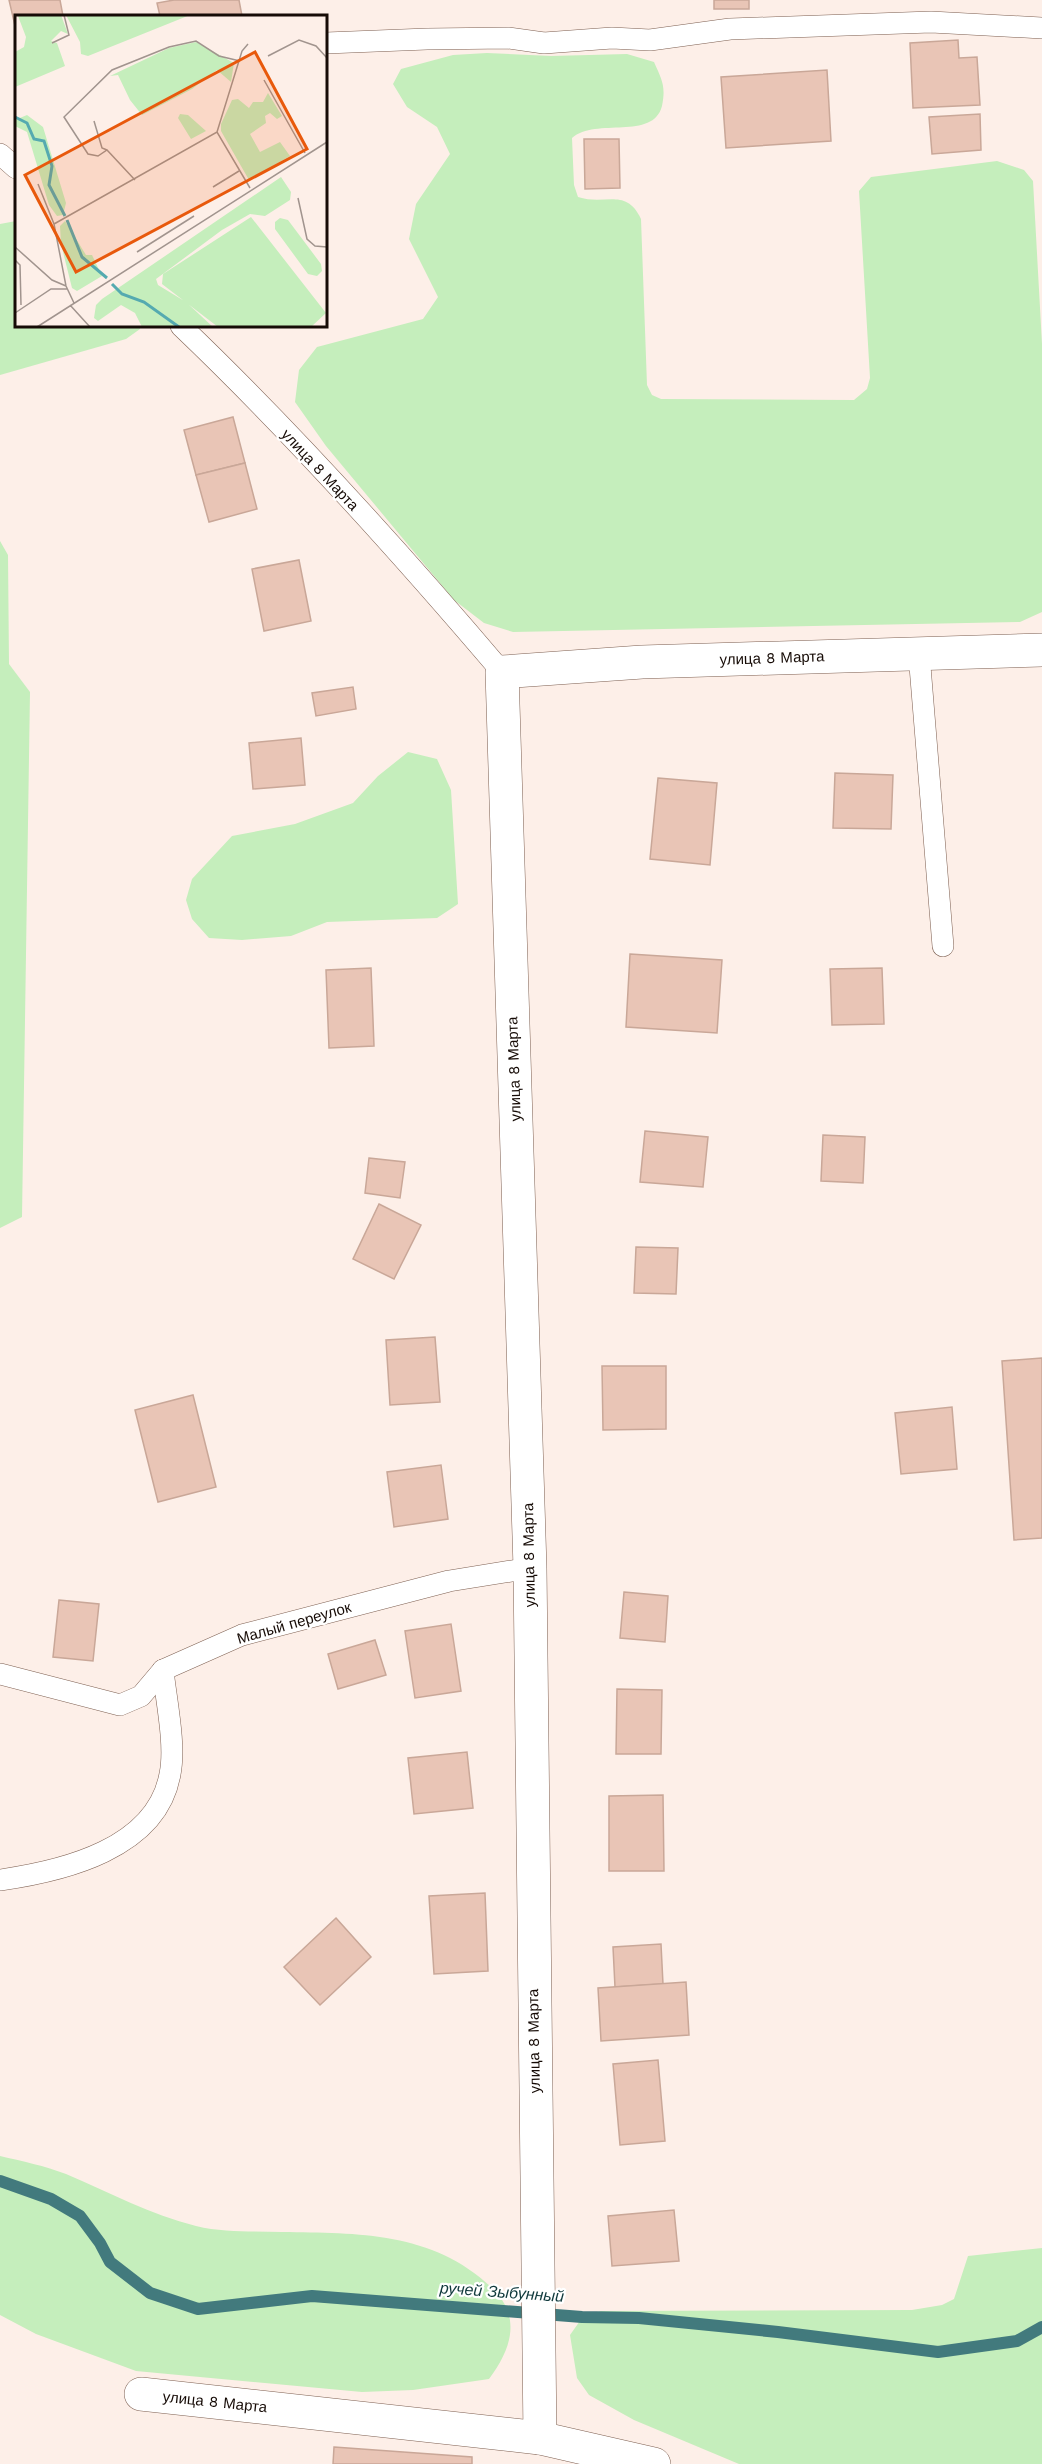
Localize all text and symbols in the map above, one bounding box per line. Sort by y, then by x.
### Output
inset map [15,15,327,327]
street label: улица 8 Марта [278,426,363,515]
street label: улица 8 Марта [719,647,825,669]
street label: улица 8 Марта [503,1016,525,1122]
street label: улица 8 Марта [519,1502,539,1608]
street label: Малый переулок [235,1598,354,1648]
street label: улица 8 Марта [524,1988,544,2094]
water label: ручей Зыбунный [438,2278,565,2306]
street label: улица 8 Марта [162,2388,269,2416]

